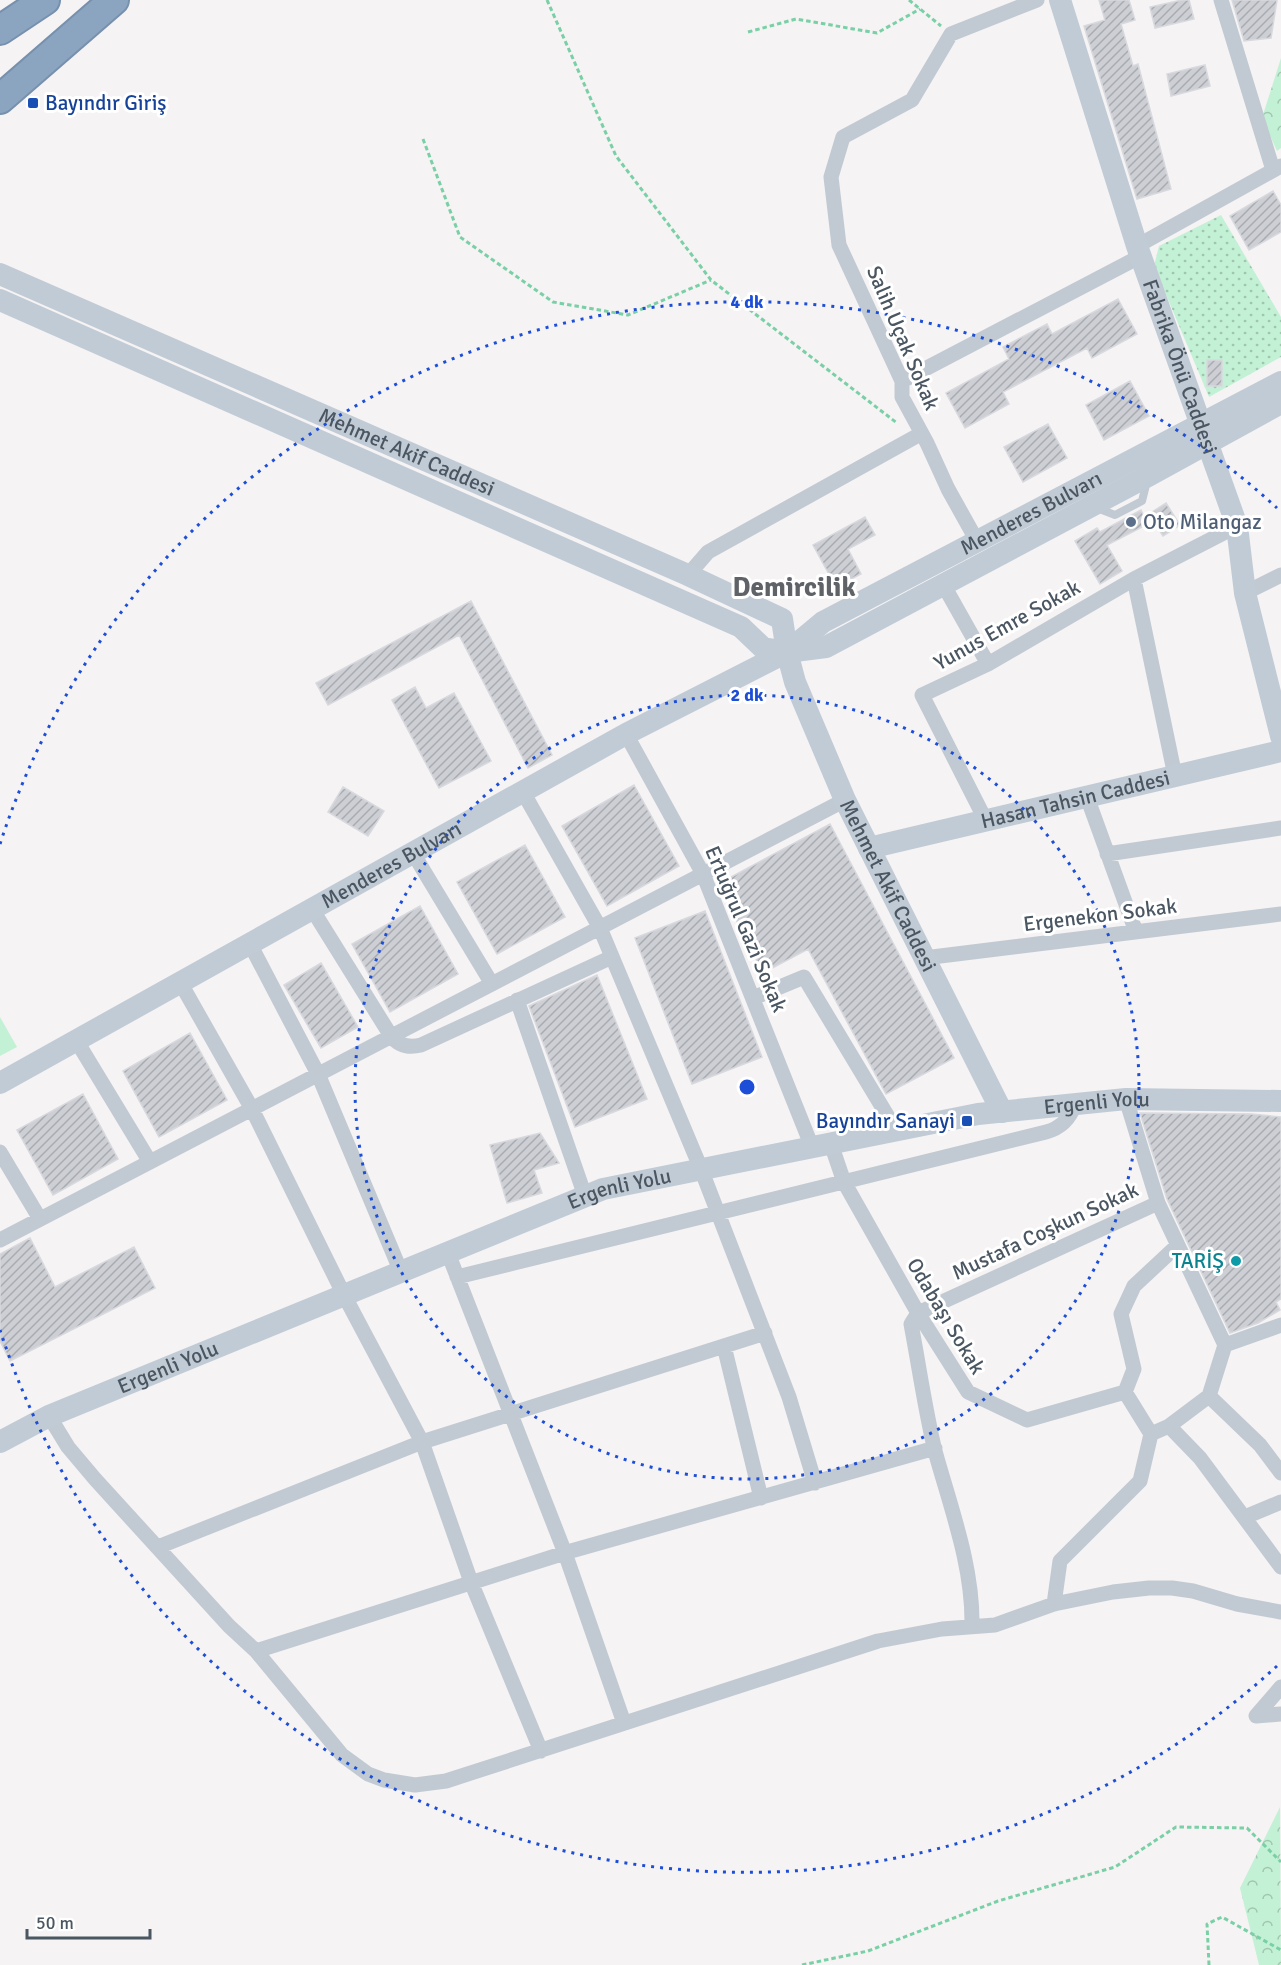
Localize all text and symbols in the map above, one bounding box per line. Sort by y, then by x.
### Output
place label: Bayındır Giriş [45,90,167,116]
marker: Bayındır Giriş [26,96,40,110]
street label: Salih Uçak Sokak [861,262,945,414]
street label: Fabrika Önü Caddesi [1137,276,1223,458]
text: 4 dk [731,291,764,313]
street label: Mehmet Akif Caddesi [315,402,499,502]
street label: Menderes Bulvarı [956,465,1106,561]
place label: Oto Milangaz [1143,509,1262,535]
marker: Oto Milangaz [1124,515,1138,529]
district label: Demircilik [732,571,856,604]
street label: Yunus Emre Sokak [929,574,1085,676]
text: 2 dk [731,684,764,706]
street label: Hasan Tahsin Caddesi [978,765,1173,834]
street label: Mehmet Akif Caddesi [834,795,942,976]
street label: Menderes Bulvarı [317,815,466,914]
street label: Ertuğrul Gazi Sokak [699,842,793,1016]
street label: Ergenekon Sokak [1022,893,1179,937]
centre of rings [737,1077,757,1097]
street label: Ergenli Yolu [1042,1086,1150,1120]
place label: Bayındır Sanayi [816,1108,955,1134]
marker: Bayındır Sanayi [960,1114,974,1128]
street label: Ergenli Yolu [563,1163,673,1215]
street label: Mustafa Coşkun Sokak [948,1176,1143,1286]
place label: TARİŞ [1172,1248,1224,1274]
street label: Odabaşı Sokak [901,1253,991,1379]
marker: TARİŞ [1229,1254,1243,1268]
street label: Ergenli Yolu [114,1335,222,1400]
scale bar [27,1902,150,1940]
text: 50 m [36,1912,74,1934]

